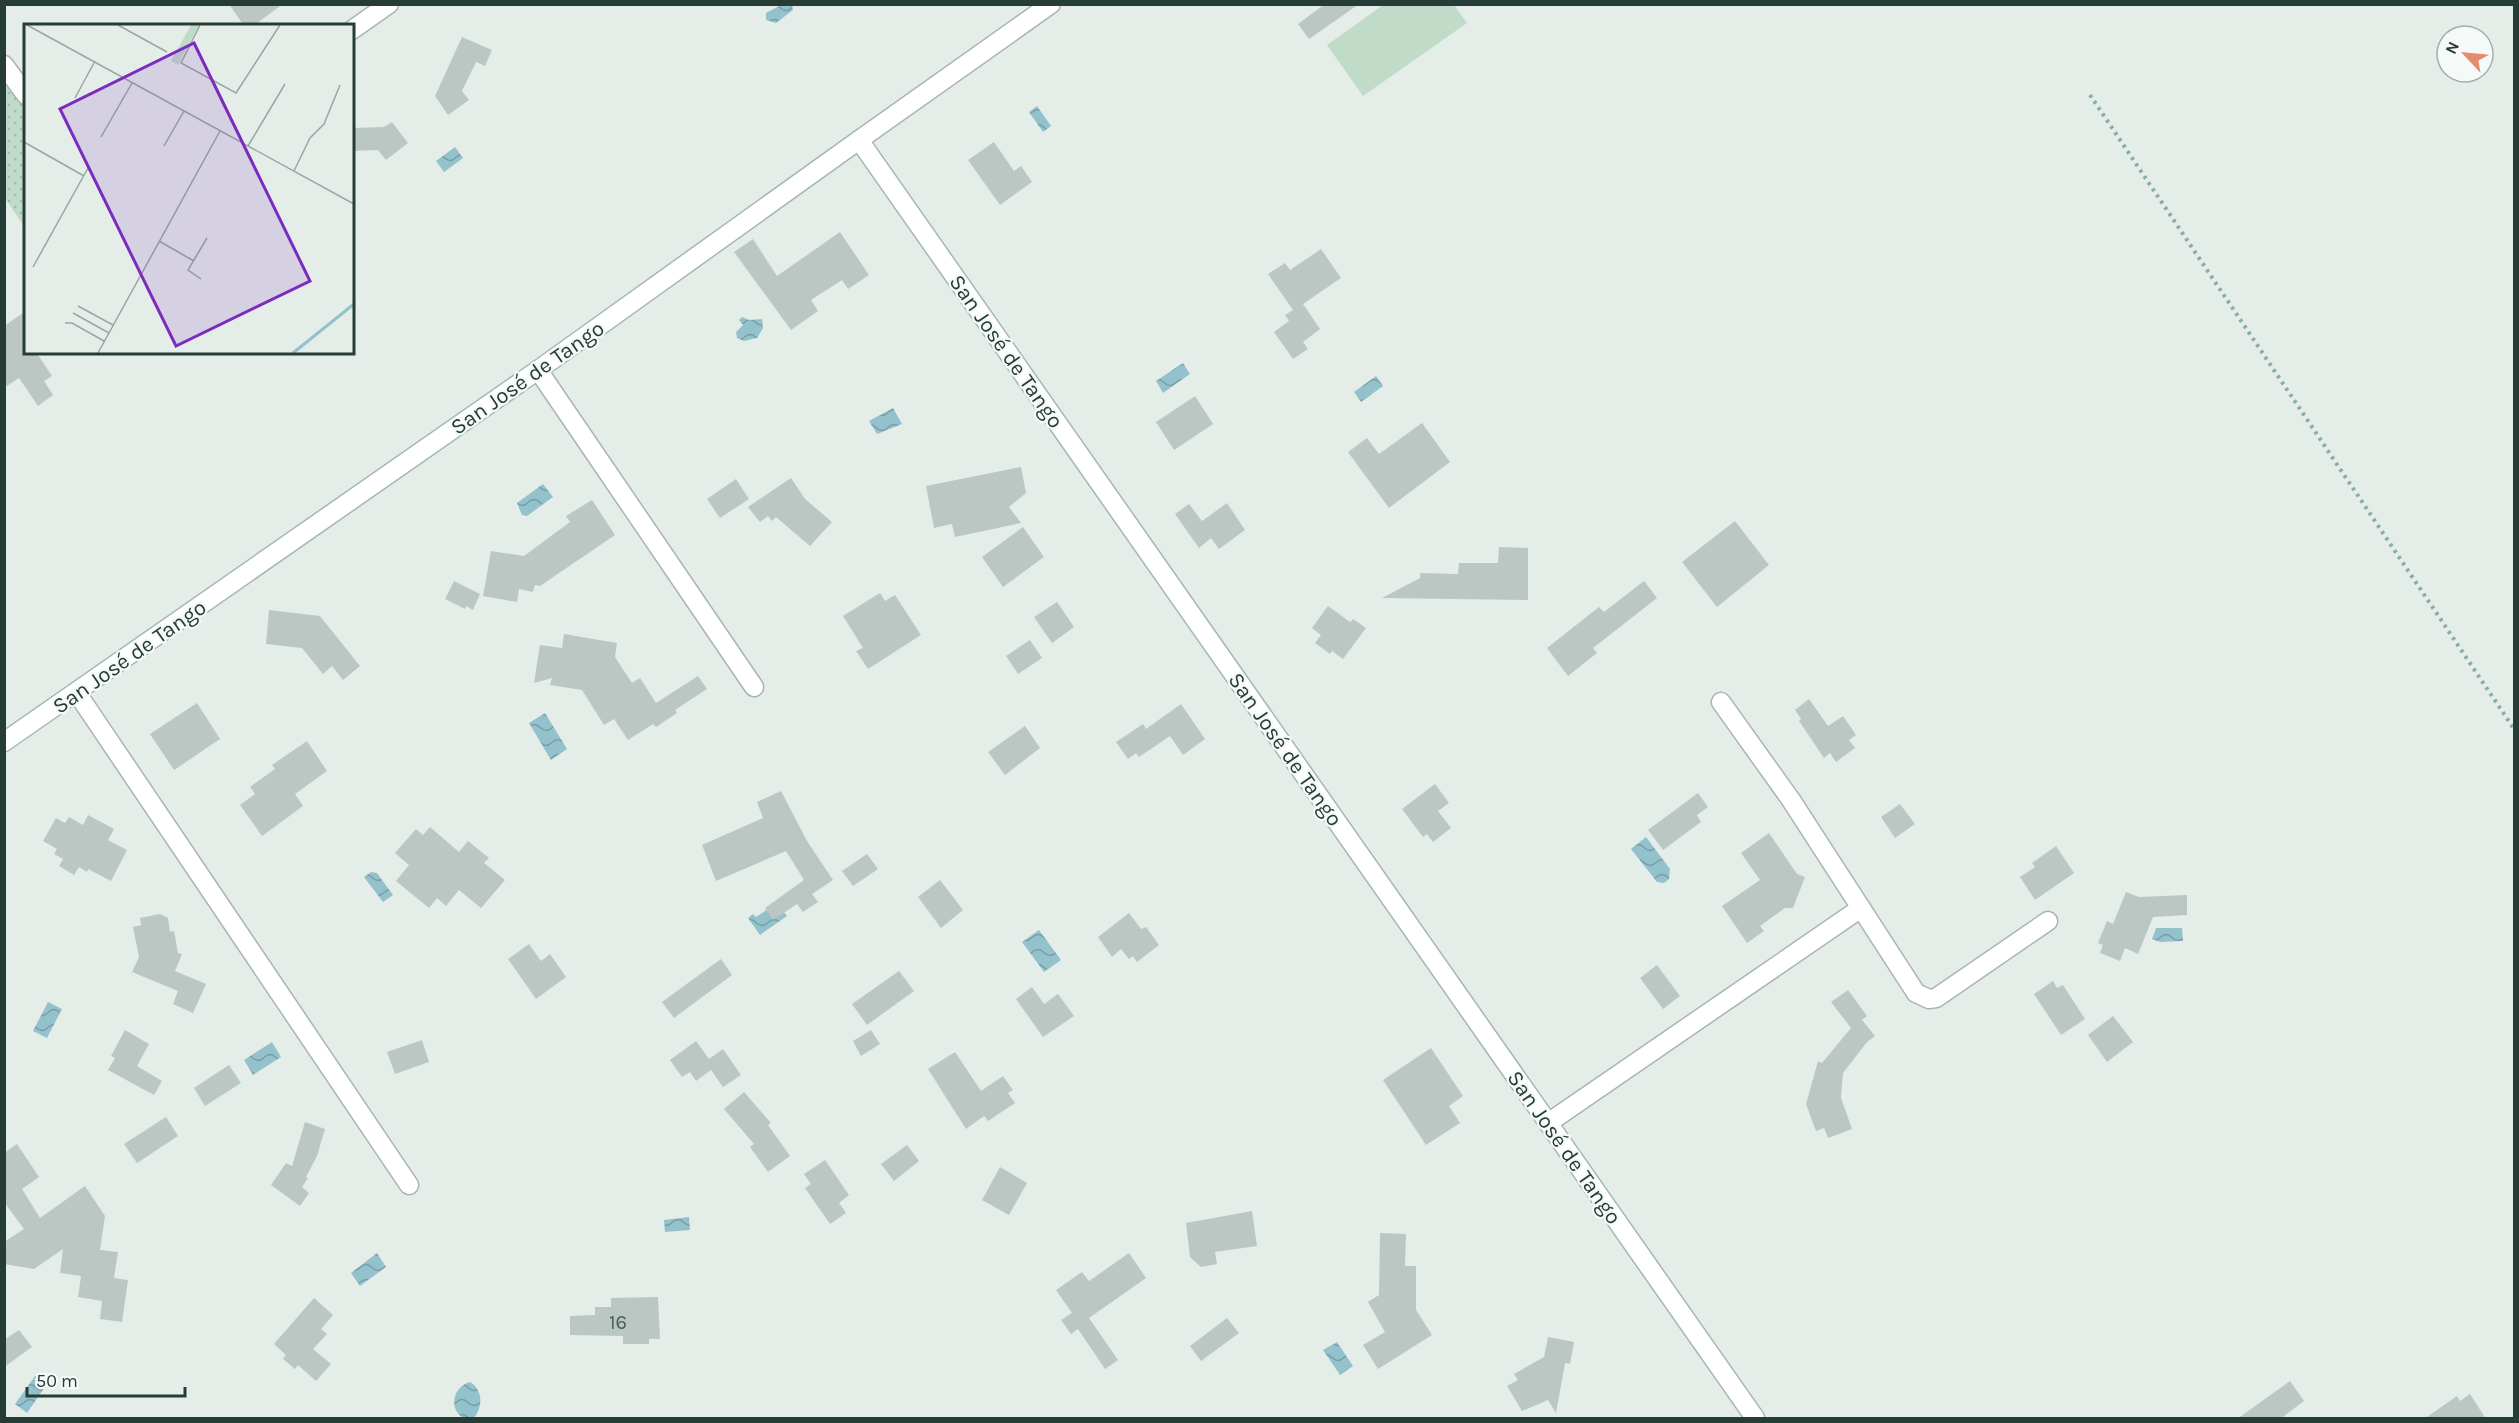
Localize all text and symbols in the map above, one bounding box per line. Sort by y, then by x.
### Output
inset map [24,24,354,354]
north arrow [2435,24,2495,84]
text: N [2441,38,2463,57]
street label: San José de Tango [944,270,1069,433]
street label: San José de Tango [446,315,609,440]
street label: San José de Tango [48,594,211,719]
street label: San José de Tango [1223,668,1348,831]
street label: San José de Tango [1502,1066,1627,1229]
house number: 16 [609,1311,627,1334]
scale bar [27,1360,184,1398]
text: 50 m [36,1370,78,1392]

